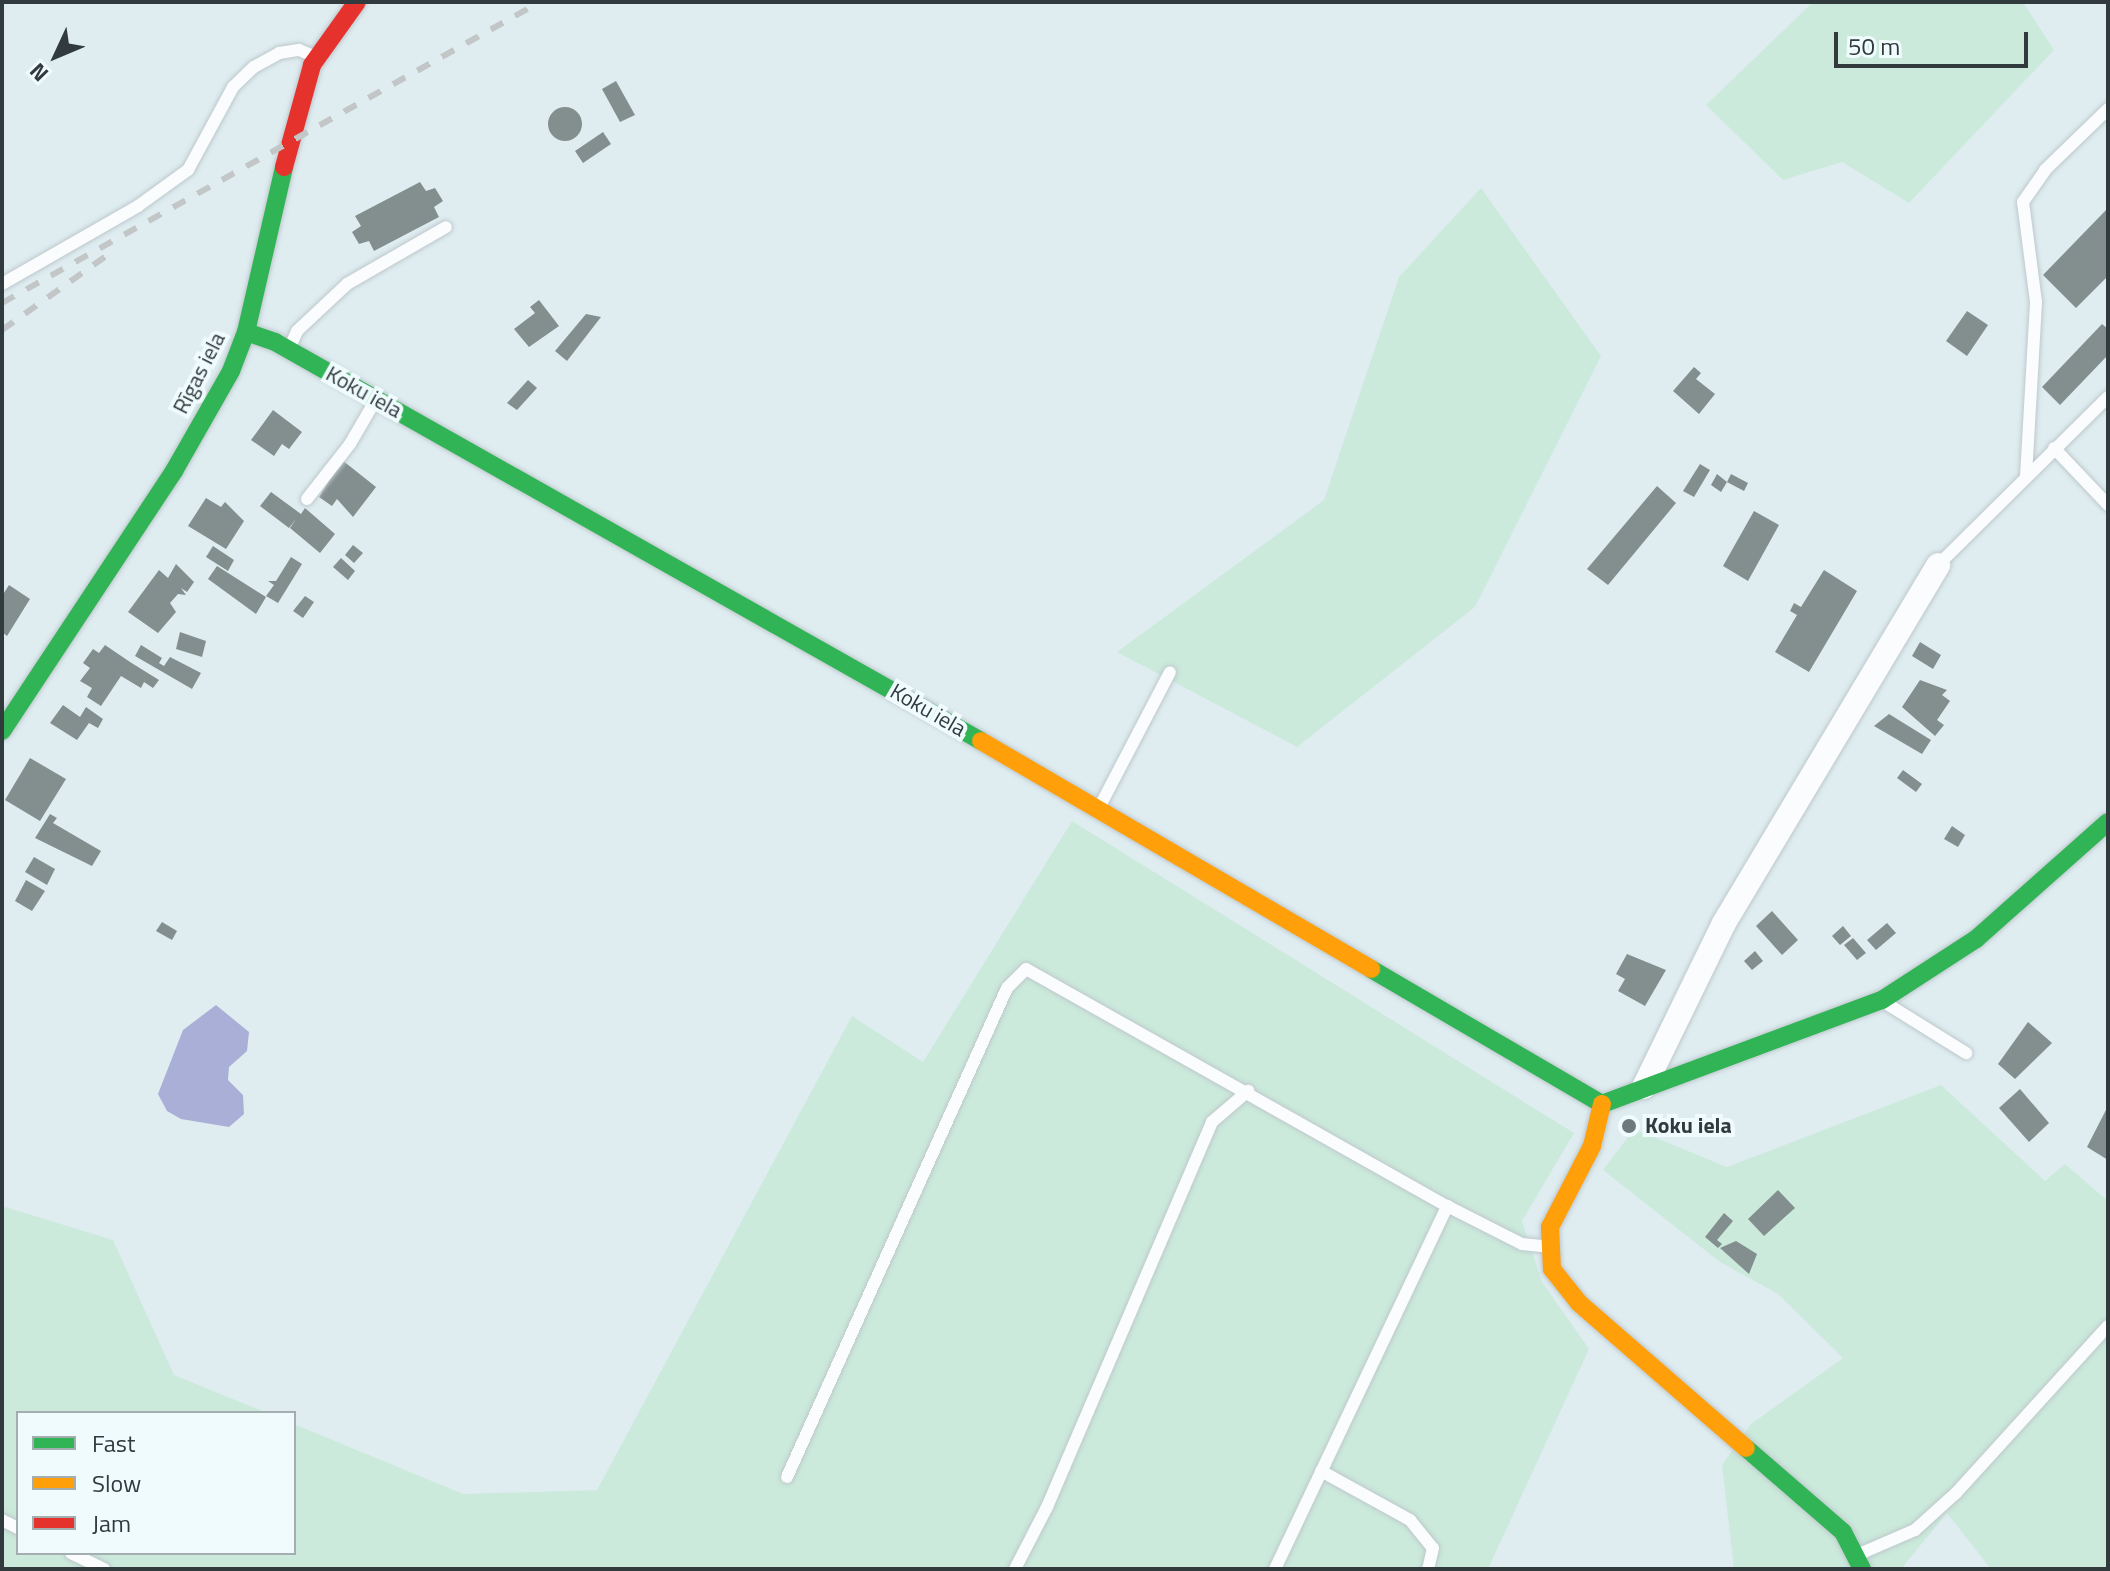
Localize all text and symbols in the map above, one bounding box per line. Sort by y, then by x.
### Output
north arrow [16,16,96,96]
scale bar [1838,16,2032,66]
text: 50 m [1848,28,1900,64]
text: N [21,55,56,90]
street label: Rīgas iela [167,328,231,418]
street label: Koku iela [321,360,407,424]
street label: Koku iela [886,678,970,742]
place label: Koku iela [1645,1113,1732,1139]
marker: Koku iela [1620,1117,1638,1135]
legend [16,1411,296,1555]
text: Fast [92,1425,135,1461]
text: Slow [92,1465,141,1501]
text: Jam [92,1505,131,1541]

